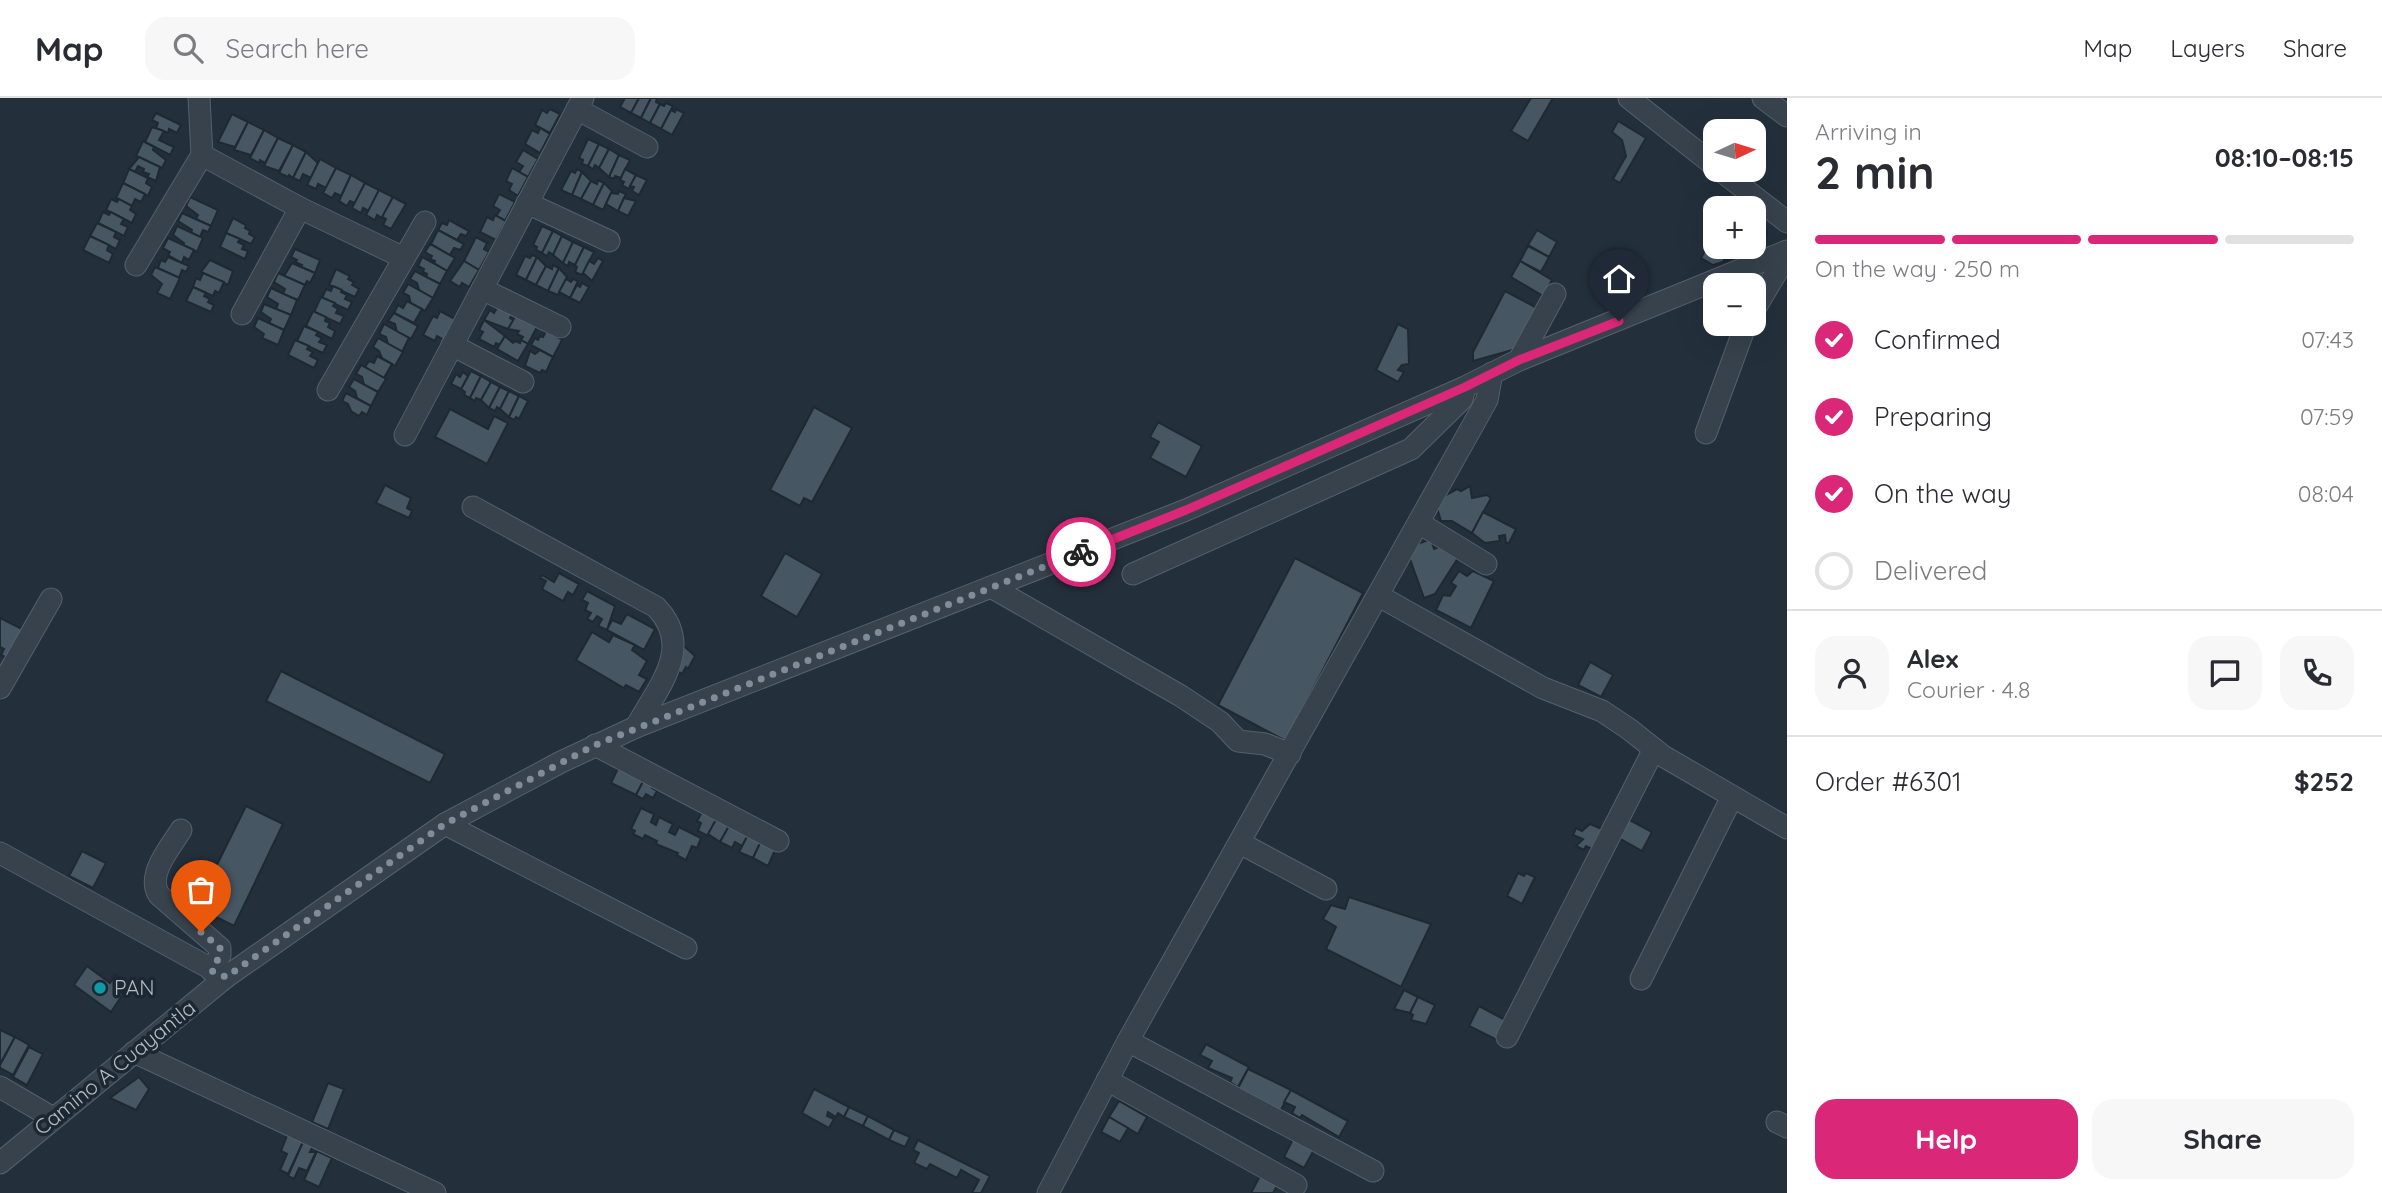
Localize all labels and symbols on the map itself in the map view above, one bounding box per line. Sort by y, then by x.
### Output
north arrow [1703,119,1766,182]
pin [1589,249,1649,321]
courier [1046,517,1116,587]
pin [171,860,231,932]
place label: PAN [114,974,155,1000]
marker: PAN [92,980,108,996]
street label: Camino A Cuayantla [29,994,200,1140]

